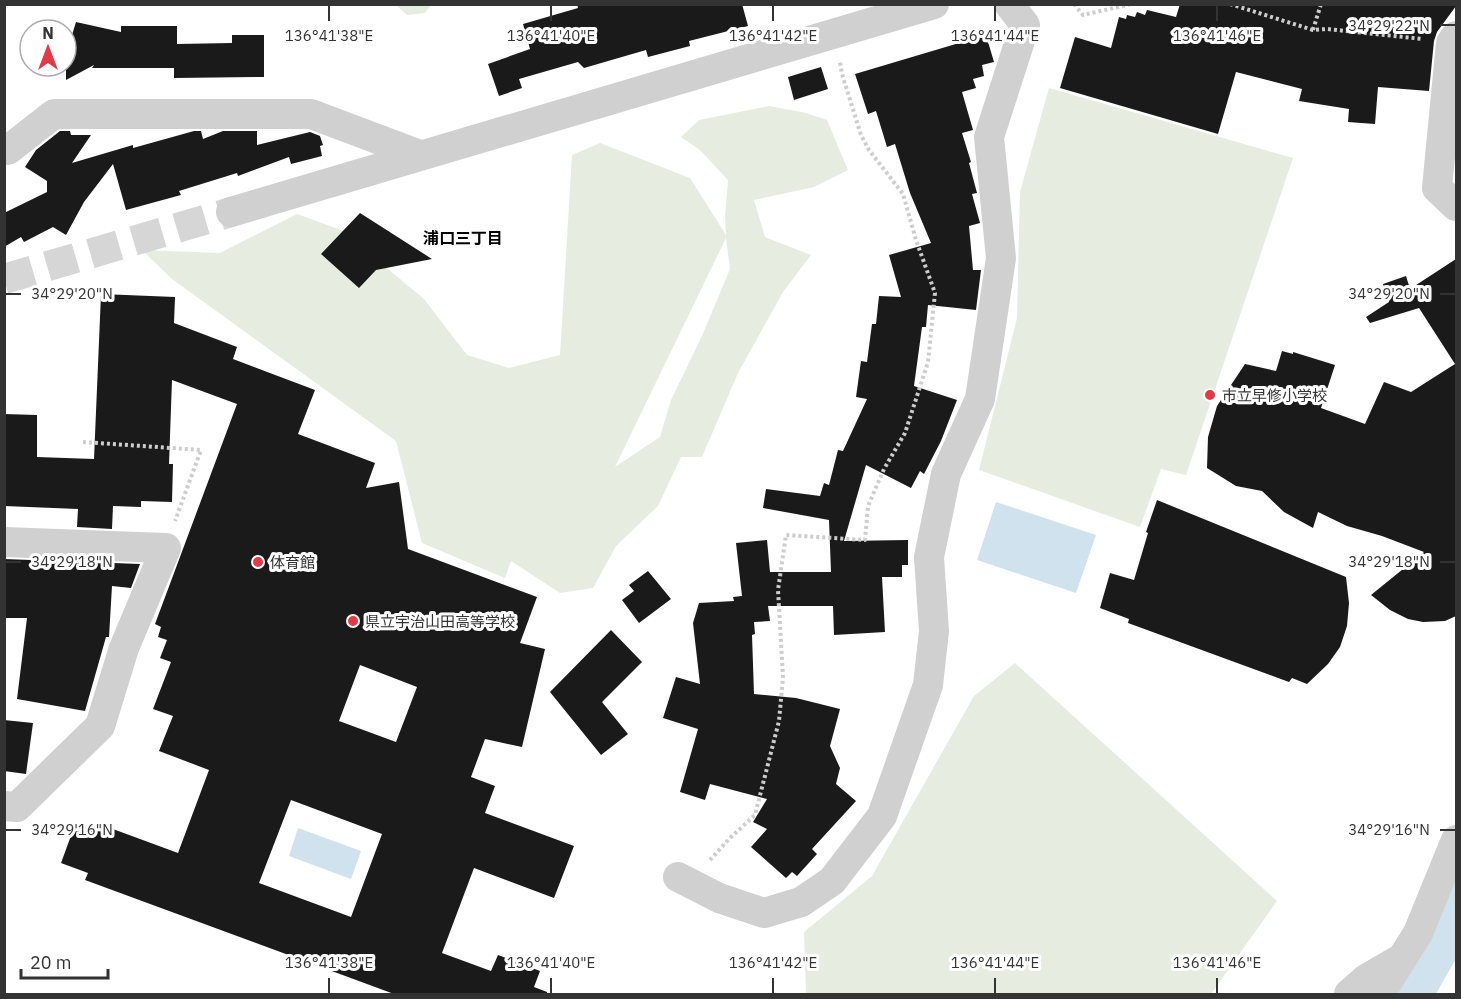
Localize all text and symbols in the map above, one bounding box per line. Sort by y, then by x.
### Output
text: 34°29'22"N [1348,16,1430,35]
north arrow [18,18,78,78]
text: N [42,23,54,43]
text: 136°41'38"E [285,26,373,45]
text: 136°41'40"E [507,26,595,45]
text: 136°41'42"E [729,26,817,45]
text: 136°41'44"E [951,26,1039,45]
text: 136°41'46"E [1173,26,1261,45]
district label: 浦口三丁目 [423,228,503,248]
text: 34°29'20"N [31,284,113,303]
text: 34°29'20"N [1348,284,1430,303]
place label: 市立早修小学校 [1222,386,1327,405]
marker: 市立早修小学校 [1203,388,1217,402]
text: 34°29'18"N [31,552,113,571]
text: 34°29'18"N [1348,552,1430,571]
place label: 体育館 [270,553,315,572]
marker: 体育館 [251,555,265,569]
place label: 県立宇治山田高等学校 [365,612,515,631]
marker: 県立宇治山田高等学校 [346,614,360,628]
text: 34°29'16"N [31,820,113,839]
text: 34°29'16"N [1348,820,1430,839]
scale bar [21,942,108,980]
text: 20 m [30,951,72,974]
text: 136°41'38"E [285,953,373,972]
text: 136°41'40"E [507,953,595,972]
text: 136°41'42"E [729,953,817,972]
text: 136°41'44"E [951,953,1039,972]
text: 136°41'46"E [1173,953,1261,972]

